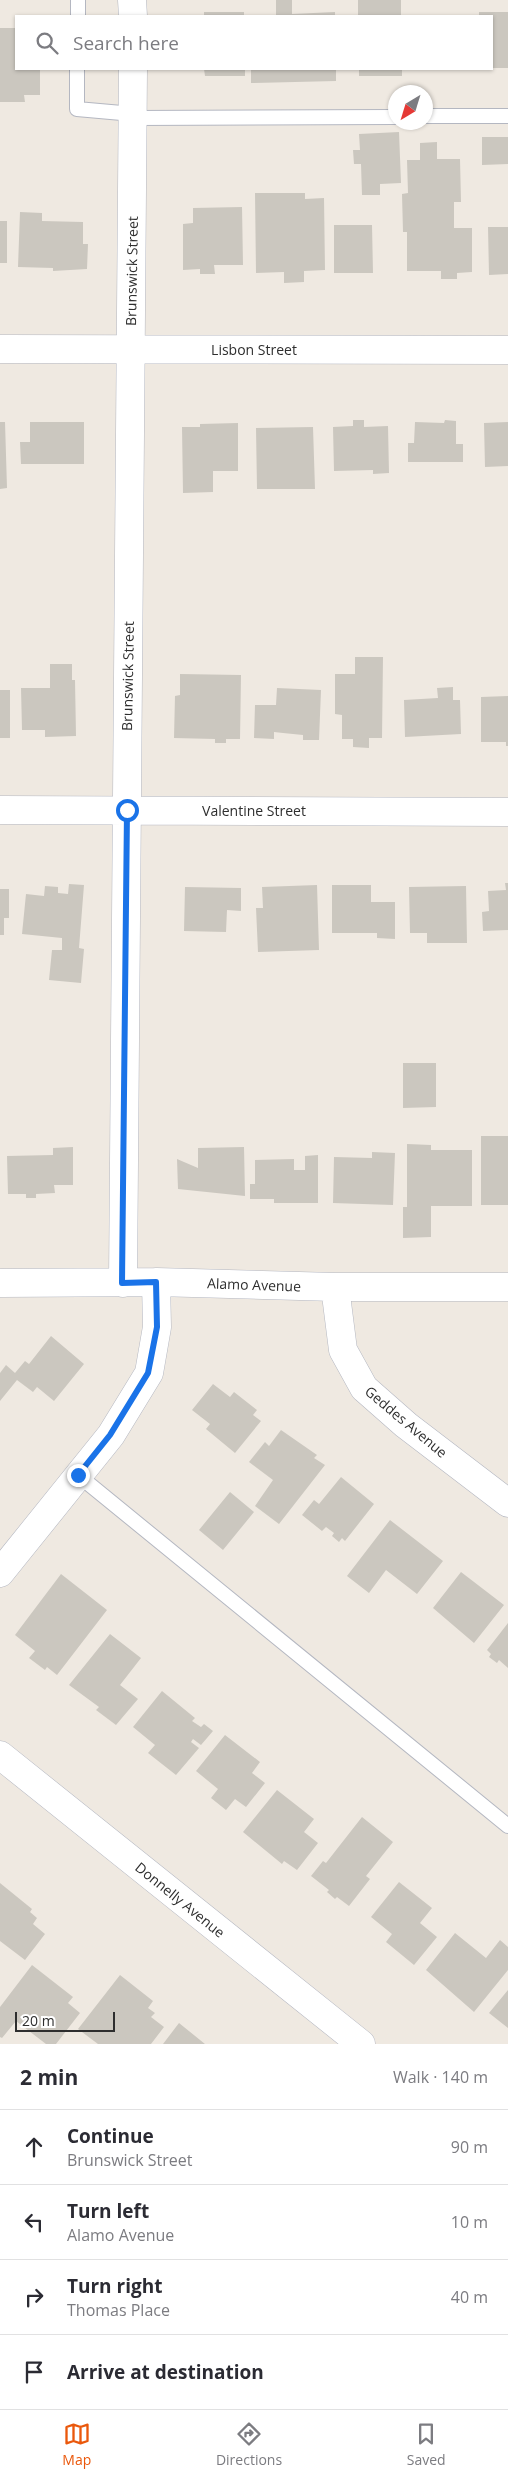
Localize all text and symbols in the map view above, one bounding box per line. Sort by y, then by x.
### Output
search box [15,15,493,70]
icon: search [33,29,61,57]
text: Search here [73,30,179,56]
north arrow [388,85,433,130]
street label: Brunswick Street [121,216,142,326]
street label: Lisbon Street [211,340,297,359]
street label: Brunswick Street [117,621,138,731]
route start [116,799,139,822]
street label: Valentine Street [202,801,306,820]
street label: Alamo Avenue [207,1273,301,1296]
street label: Geddes Avenue [361,1382,452,1462]
route end [67,1464,90,1487]
street label: Donnelly Avenue [132,1858,229,1942]
scale bar [15,2009,115,2032]
text: 20 m [22,2011,55,2030]
text: 2 min [20,2063,78,2091]
text: Walk · 140 m [393,2066,488,2088]
text: Continue [67,2123,154,2149]
icon: ahead [20,2133,48,2161]
text: 90 m [451,2136,488,2158]
text: Brunswick Street [67,2149,192,2171]
text: Turn left [67,2198,149,2224]
icon: left [20,2208,48,2236]
text: 10 m [451,2211,488,2233]
text: Alamo Avenue [67,2224,174,2246]
text: Turn right [67,2273,162,2299]
icon: right [20,2283,48,2311]
text: 40 m [451,2286,488,2308]
text: Thomas Place [67,2299,170,2321]
icon: arrive [20,2358,48,2386]
text: Arrive at destination [67,2359,264,2385]
tab: Map [62,2420,91,2469]
tab: Directions [216,2420,282,2469]
tab: Saved [407,2420,446,2469]

